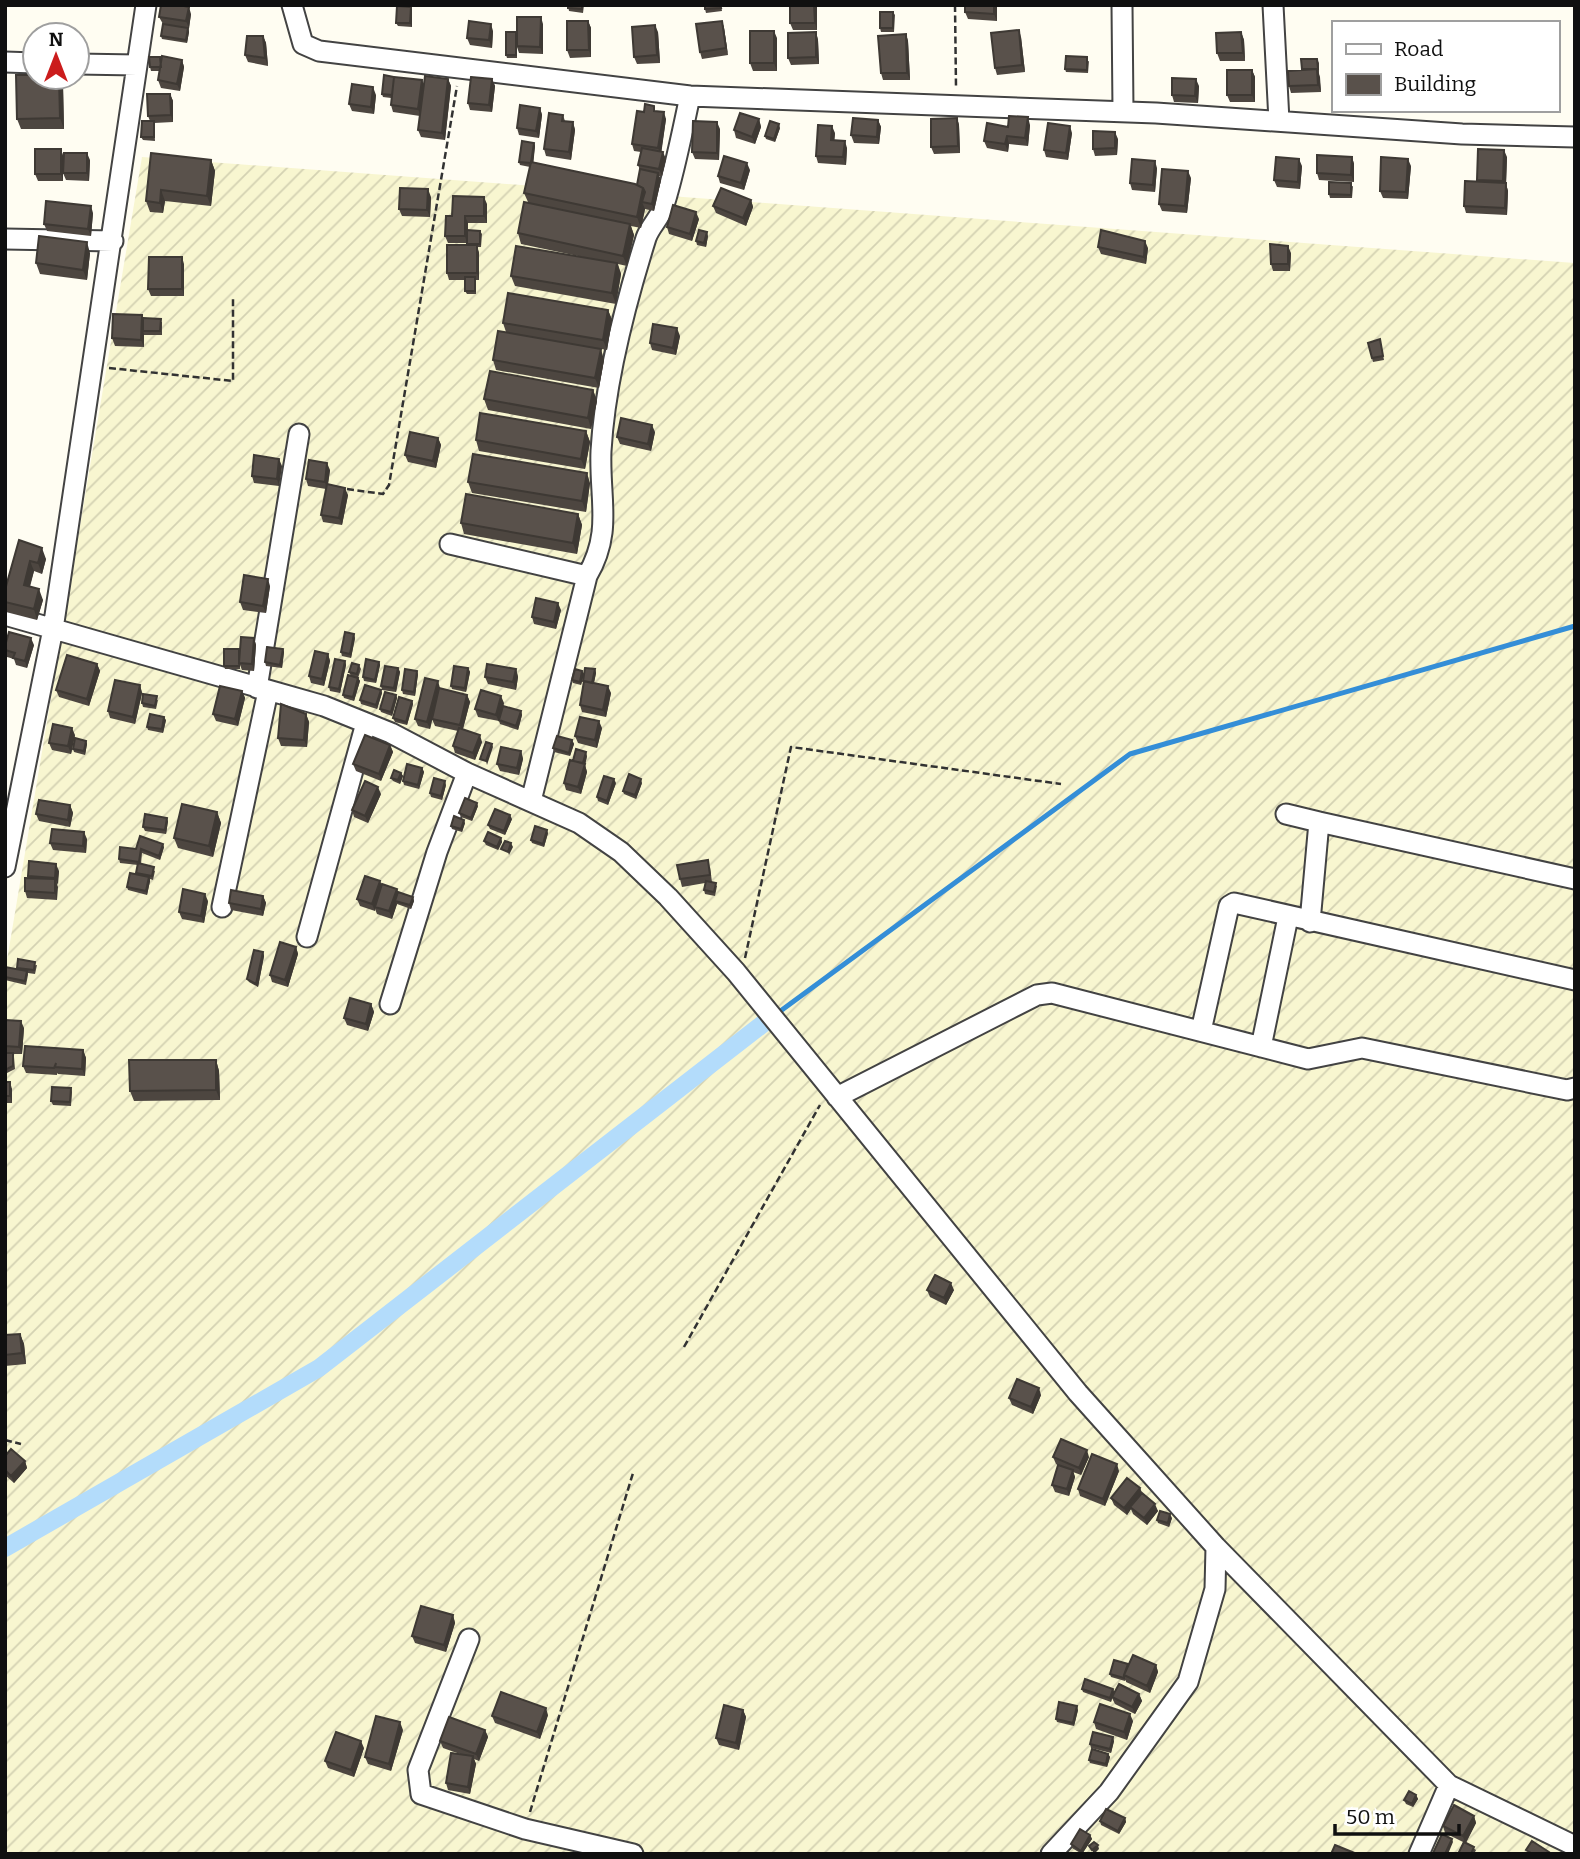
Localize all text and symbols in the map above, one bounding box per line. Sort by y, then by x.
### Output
north arrow [21,21,91,91]
legend [1332,21,1559,112]
text: N [49,28,64,51]
text: Road [1394,36,1443,62]
text: Building [1394,71,1477,97]
scale bar [1335,1792,1459,1836]
text: 50 m [1346,1804,1395,1830]

